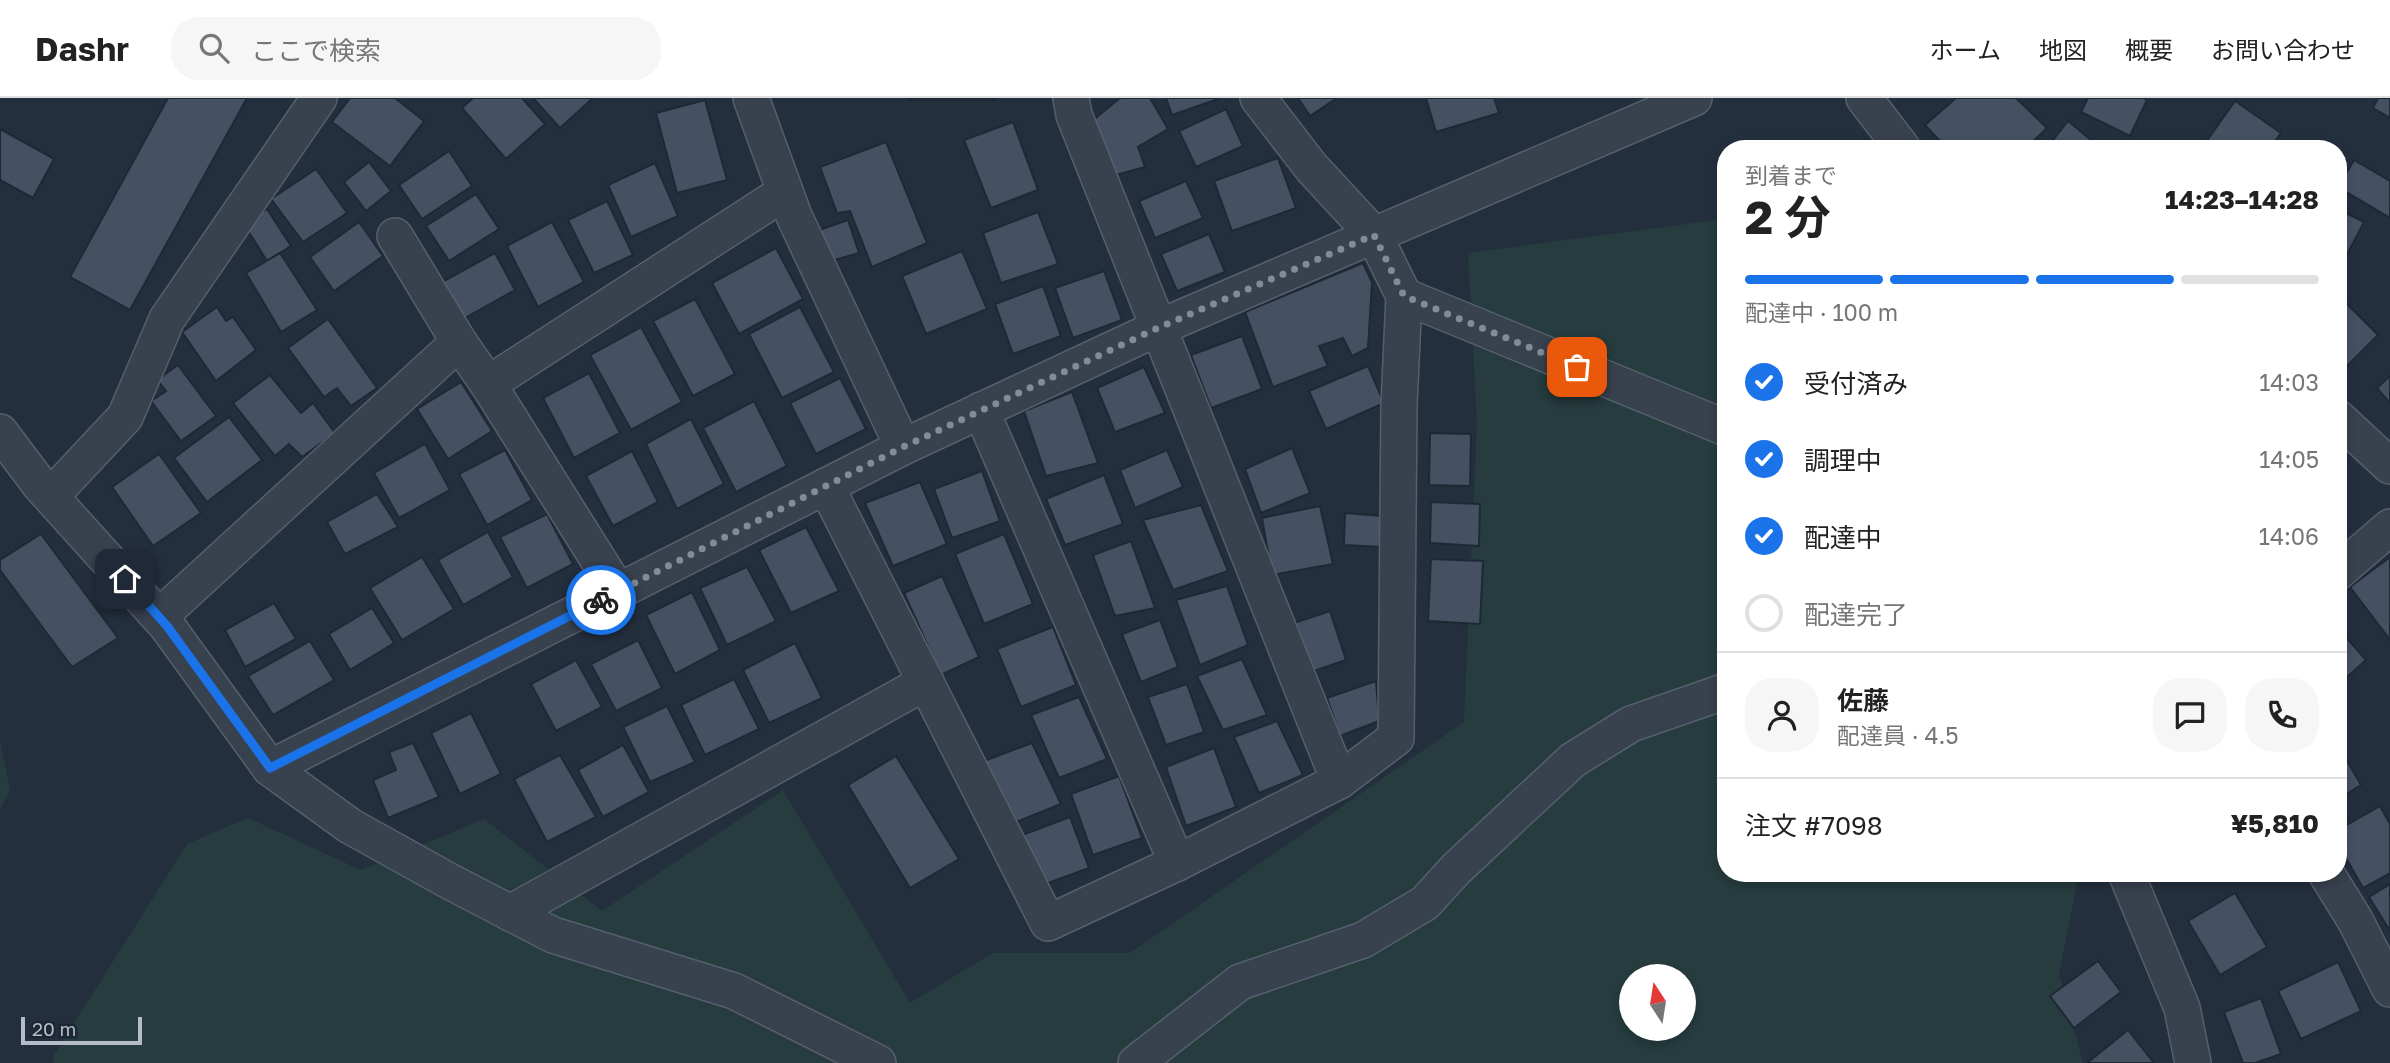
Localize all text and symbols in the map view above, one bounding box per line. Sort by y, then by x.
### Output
search box [171,17,661,80]
text: Dashr [35,29,129,68]
icon: search [195,29,233,67]
text: ここで検索 [251,35,381,66]
text: ホーム [1930,35,2001,64]
text: 地図 [2039,35,2087,64]
text: 概要 [2125,35,2173,64]
text: お問い合わせ [2211,35,2355,64]
text: 到着まで [1745,161,1837,189]
text: 14:23–14:28 [2165,184,2319,215]
text: 2 分 [1745,189,1831,244]
text: 配達中 · 100 m [1745,298,1898,326]
pin [1547,337,1607,397]
icon: bag [1558,348,1596,386]
icon: check [1745,363,1783,401]
text: 受付済み [1804,368,1908,399]
text: 14:03 [2259,368,2319,396]
icon: check [1745,440,1783,478]
text: 調理中 [1804,445,1882,476]
text: 14:05 [2259,445,2319,473]
icon: check [1745,517,1783,555]
text: 配達中 [1804,522,1882,553]
text: 14:06 [2259,522,2319,550]
pin [95,549,155,609]
icon: home [106,560,144,598]
courier [566,565,636,635]
icon: bike [582,581,620,619]
text: 配達完了 [1804,599,1908,630]
button: person [1745,678,1819,752]
button: chat [2153,678,2227,752]
button: phone [2245,678,2319,752]
text: 佐藤 [1837,685,1889,716]
text: 配達員 · 4.5 [1837,721,1959,749]
text: ¥5,810 [2231,808,2319,839]
text: 注文 #7098 [1745,810,1883,841]
north arrow [1619,964,1696,1041]
map controls [1619,964,1696,1041]
scale bar [21,1014,142,1046]
text: 20 m [32,1017,76,1040]

